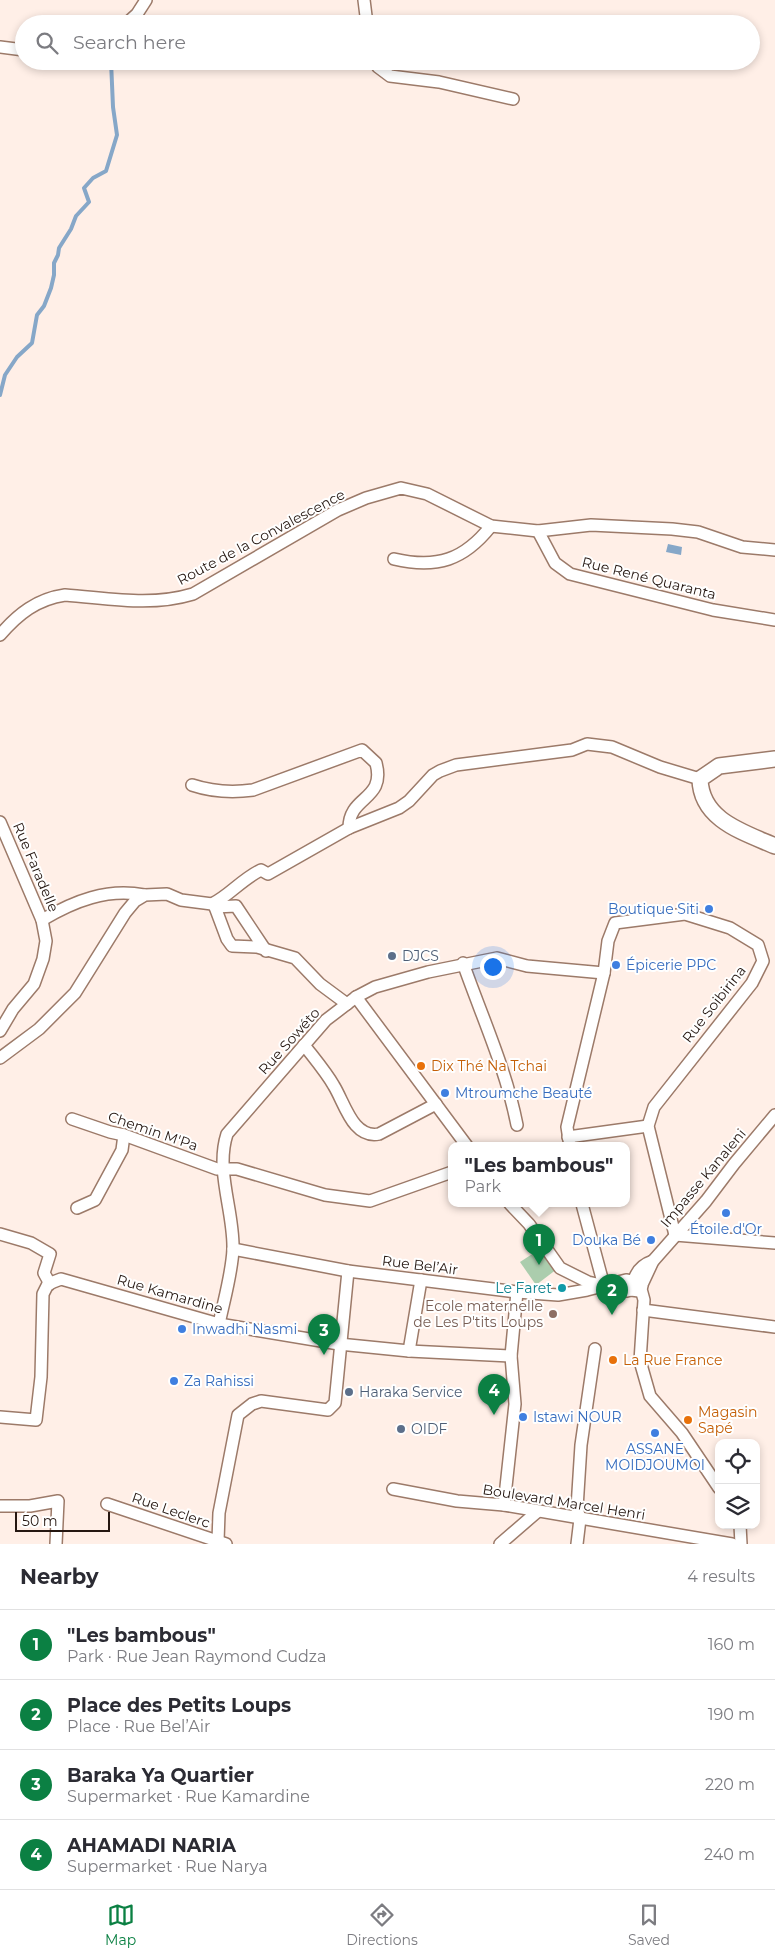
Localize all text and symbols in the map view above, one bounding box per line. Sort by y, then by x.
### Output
search box [15,15,760,70]
icon: search [33,29,61,57]
text: Search here [73,31,186,54]
street label: Route de la Convalescence [174,485,348,589]
street label: Rue René Quaranta [580,553,718,603]
street label: Rue Faradelle [9,819,63,915]
place label: Boutique Siti [608,900,699,918]
marker: Boutique Siti [703,903,715,915]
place label: DJCS [402,947,439,965]
marker: DJCS [386,950,398,962]
your location [480,954,506,980]
place label: Épicerie PPC [626,956,716,974]
marker: Épicerie PPC [610,959,622,971]
street label: Rue Soibirina [678,962,750,1046]
street label: Rue Sowéto [254,1004,324,1078]
place label: Dix Thé Na Tchai [431,1057,547,1075]
marker: Dix Thé Na Tchai [415,1060,427,1072]
place label: Mtroumche Beauté [455,1084,592,1102]
marker: Mtroumche Beauté [439,1087,451,1099]
street label: Chemin M'Pa [106,1107,200,1155]
street label: Impasse Kanaleni [656,1125,750,1231]
popup [448,1142,630,1207]
text: "Les bambous" [465,1154,613,1177]
text: Park [465,1177,501,1196]
marker: Étoile d'Or [720,1207,732,1219]
place label: Étoile d'Or [690,1220,763,1238]
pin: 1 [523,1224,555,1265]
place label: Douka Bé [572,1231,641,1249]
marker: Douka Bé [645,1234,657,1246]
street label: Rue Bel’Air [381,1251,459,1279]
street label: Rue Kamardine [115,1270,225,1318]
pin: 2 [596,1274,628,1315]
place label: Le Faret [495,1279,552,1297]
marker: Le Faret [556,1282,568,1294]
place label: Ecole maternelle de Les P'tits Loups [413,1297,543,1331]
marker: Ecole maternelle de Les P'tits Loups [547,1308,559,1320]
pin: 3 [308,1314,340,1355]
place label: Inwadhi Nasmi [192,1320,297,1338]
marker: Inwadhi Nasmi [176,1323,188,1335]
place label: La Rue France [623,1351,723,1369]
marker: La Rue France [607,1354,619,1366]
place label: Za Rahissi [184,1372,254,1390]
pin: 4 [478,1374,510,1415]
marker: Za Rahissi [168,1375,180,1387]
place label: Haraka Service [359,1383,463,1401]
marker: Haraka Service [343,1386,355,1398]
place label: Magasin Sapé [698,1403,758,1437]
place label: Istawi NOUR [533,1408,622,1426]
marker: Istawi NOUR [517,1411,529,1423]
marker: Magasin Sapé [682,1414,694,1426]
place label: OIDF [411,1420,448,1438]
marker: OIDF [395,1423,407,1435]
marker: ASSANE MOIDJOUMOI [649,1427,661,1439]
map controls [715,1439,760,1529]
button: locate [715,1439,760,1484]
place label: ASSANE MOIDJOUMOI [605,1440,705,1474]
street label: Boulevard Marcel Henri [481,1480,647,1524]
button: layers [715,1484,760,1529]
street label: Rue Leclerc [130,1488,213,1532]
scale bar [15,1509,110,1532]
text: 50 m [22,1512,58,1530]
text: Nearby [20,1564,99,1589]
text: 4 results [687,1567,755,1586]
text: "Les bambous" [67,1624,216,1647]
text: 1 [33,1635,39,1654]
text: 160 m [708,1635,755,1654]
text: Park · Rue Jean Raymond Cudza [67,1647,326,1666]
text: Place des Petits Loups [67,1694,291,1717]
text: 2 [31,1705,41,1724]
text: 190 m [708,1705,755,1724]
text: Place · Rue Bel’Air [67,1717,210,1736]
text: Baraka Ya Quartier [67,1764,254,1787]
text: 3 [31,1775,41,1794]
text: 220 m [705,1775,755,1794]
text: Supermarket · Rue Kamardine [67,1787,310,1806]
text: AHAMADI NARIA [67,1834,236,1857]
text: 4 [30,1845,42,1864]
text: 240 m [704,1845,755,1864]
text: Supermarket · Rue Narya [67,1857,268,1876]
tab: Map [105,1901,136,1949]
tab: Directions [346,1901,418,1949]
tab: Saved [628,1901,670,1949]

